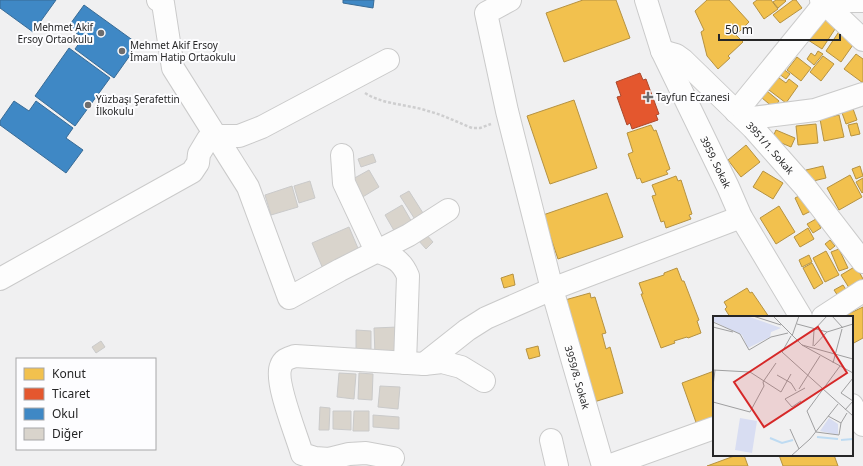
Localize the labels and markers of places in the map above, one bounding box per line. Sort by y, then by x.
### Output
place label: Mehmet Akif Ersoy Ortaokulu [17,20,94,46]
marker: Mehmet Akif Ersoy Ortaokulu [96,28,106,38]
place label: Mehmet Akif Ersoy İmam Hatip Ortaokulu [130,38,236,64]
marker: Mehmet Akif Ersoy İmam Hatip Ortaokulu [117,46,127,56]
place label: Tayfun Eczanesi [656,90,730,104]
place label: Yüzbaşı Şerafettin İlkokulu [96,92,180,118]
marker: Tayfun Eczanesi [643,92,653,102]
marker: Yüzbaşı Şerafettin İlkokulu [83,100,93,110]

